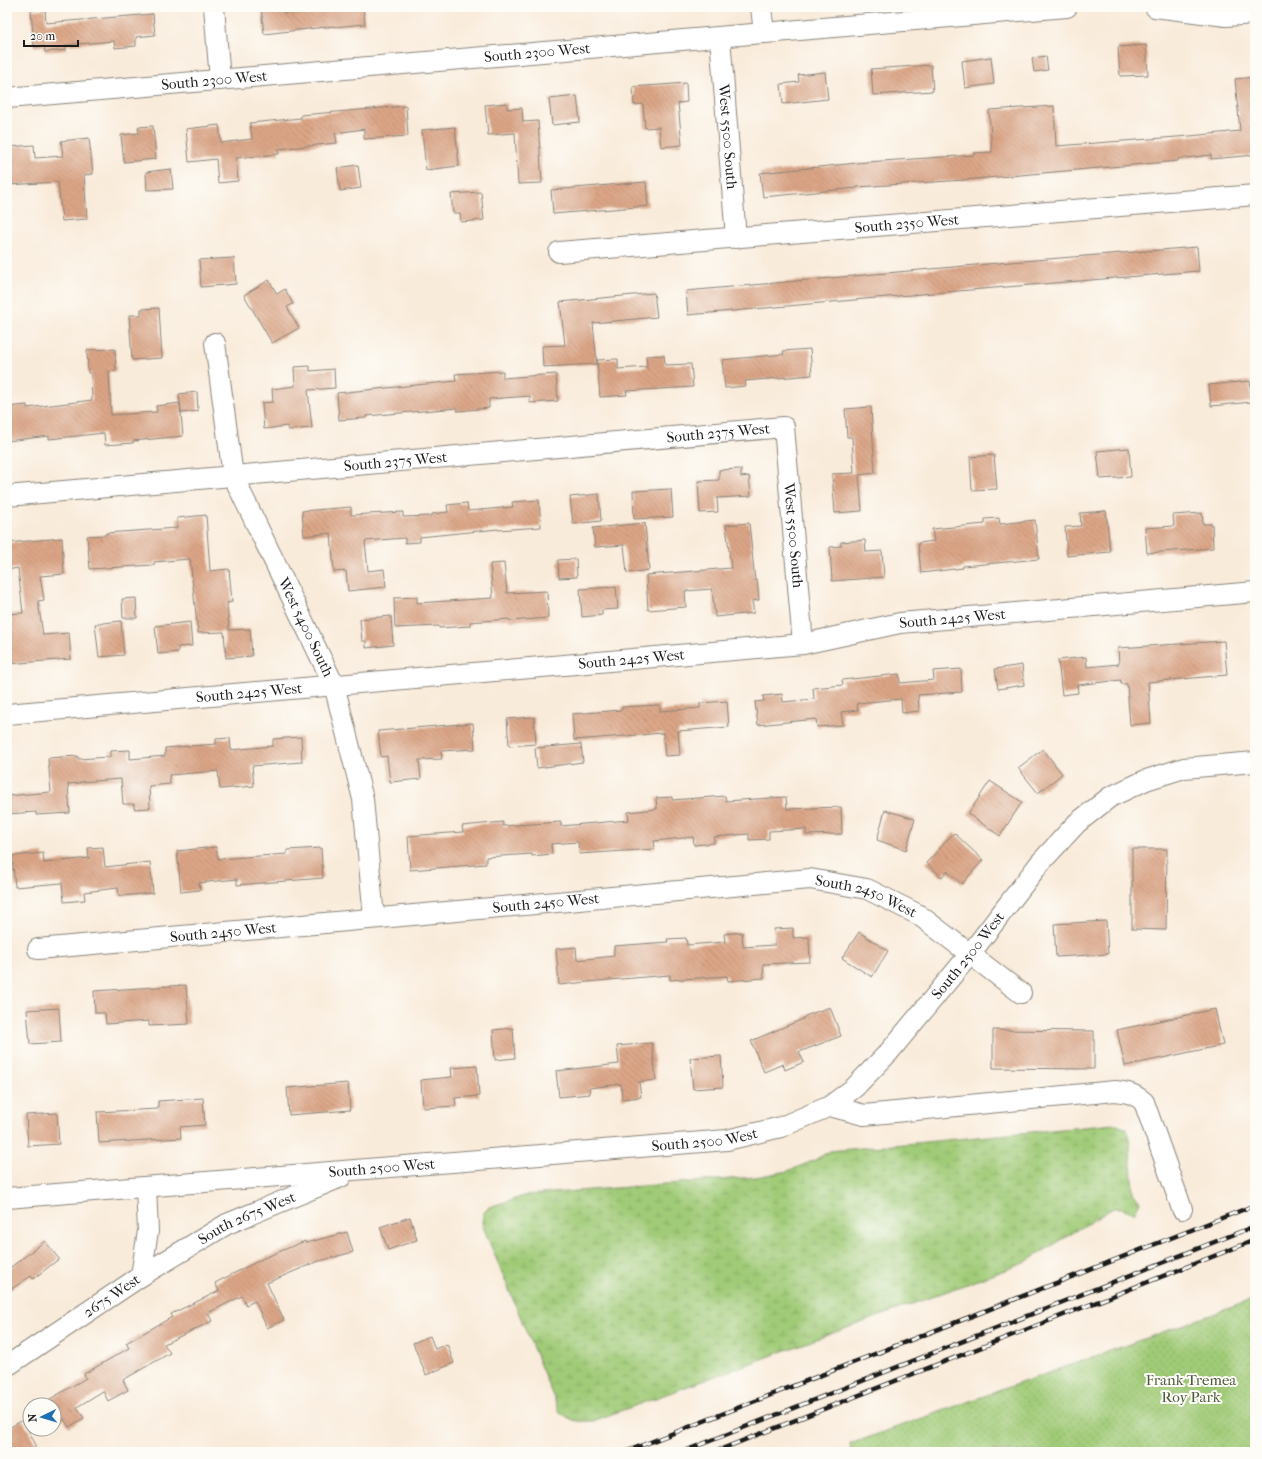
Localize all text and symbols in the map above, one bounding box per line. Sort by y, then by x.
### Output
scale bar [24,22,78,48]
text: 20 m [30,29,55,43]
street label: South 2300 West [483,39,591,66]
street label: South 2300 West [160,67,269,94]
street label: West 5500 South [715,82,741,191]
street label: South 2350 West [854,210,960,237]
street label: South 2375 West [666,419,771,446]
street label: South 2375 West [343,448,449,475]
street label: West 5500 South [780,481,807,589]
street label: West 5400 South [274,574,338,680]
street label: South 2425 West [899,605,1007,632]
street label: South 2425 West [578,645,686,673]
street label: South 2425 West [195,679,304,706]
street label: South 2450 West [814,871,920,922]
street label: South 2450 West [492,889,601,917]
street label: South 2500 West [927,908,1009,1003]
street label: South 2450 West [169,918,278,946]
street label: South 2500 West [651,1124,760,1155]
street label: South 2500 West [328,1155,436,1181]
street label: South 2675 West [195,1188,299,1248]
street label: 2675 West [80,1270,144,1321]
park label: Frank Tremea Roy Park [1146,1371,1237,1406]
north arrow [22,1397,62,1437]
text: N [26,1412,39,1423]

